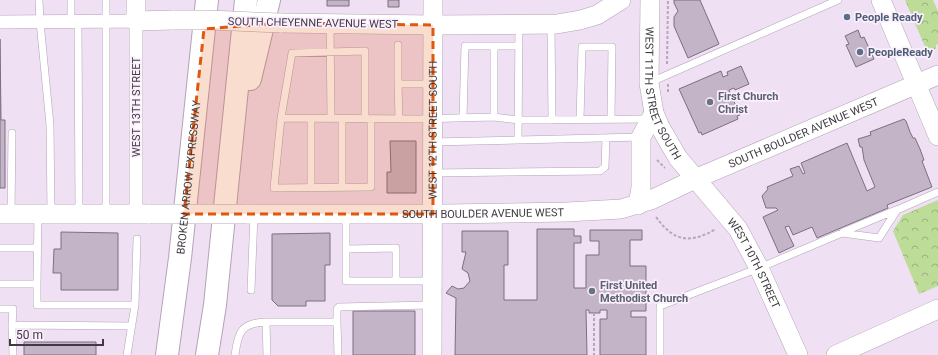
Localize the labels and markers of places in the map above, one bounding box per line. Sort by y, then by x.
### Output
place label: People Ready [855,11,923,24]
marker: People Ready [842,12,852,22]
place label: PeopleReady [868,46,933,59]
marker: PeopleReady [855,47,865,57]
place label: First Church Christ [718,90,778,116]
marker: First Church Christ [705,97,715,107]
place label: First United Methodist Church [600,279,688,305]
marker: First United Methodist Church [587,286,597,296]

